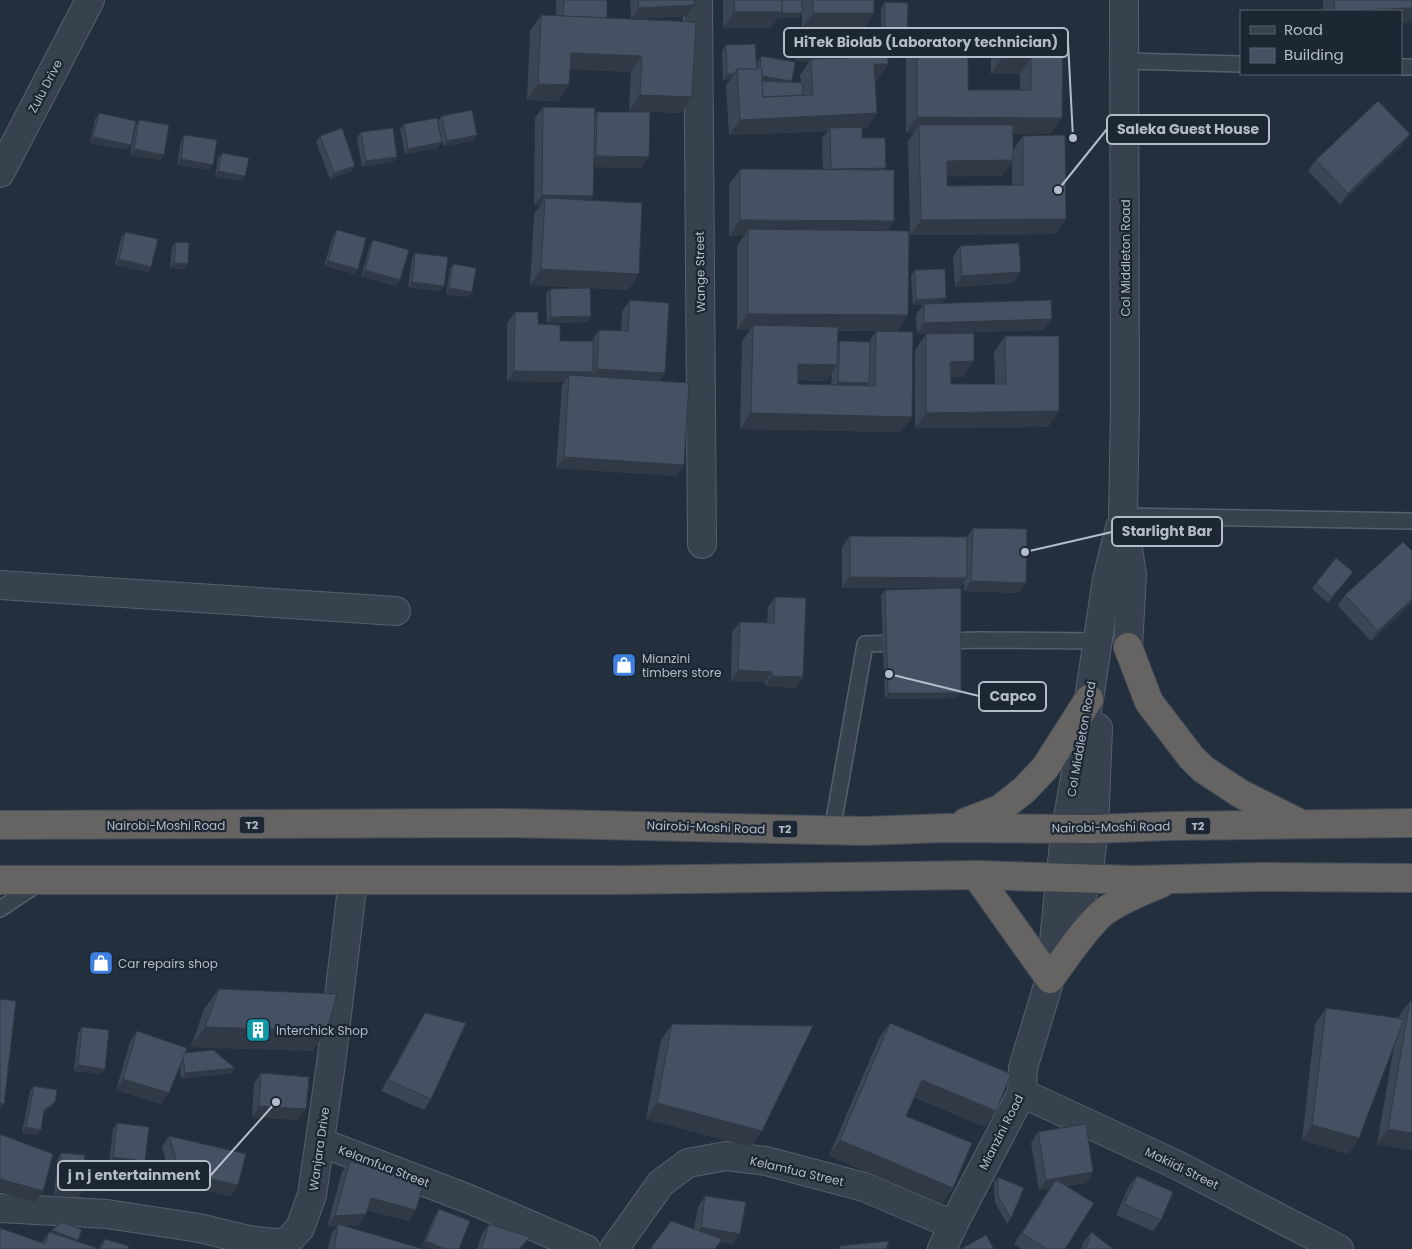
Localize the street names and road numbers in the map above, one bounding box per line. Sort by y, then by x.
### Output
street label: Zulu Drive [24,56,66,116]
street label: Col Middleton Road [1117,199,1134,317]
street label: Wange Street [691,231,709,313]
street label: Col Middleton Road [1062,680,1100,798]
road number: T2 [240,816,264,834]
street label: Nairobi-Moshi Road [646,816,766,838]
street label: Nairobi-Moshi Road [107,817,225,834]
street label: Nairobi-Moshi Road [1052,817,1170,837]
road number: T2 [1186,818,1210,834]
road number: T2 [772,821,798,838]
street label: Mianzini Road [975,1091,1027,1173]
street label: Wanjara Drive [305,1106,333,1192]
street label: Kelamfua Street [336,1141,432,1191]
street label: Makiidi Street [1142,1143,1222,1193]
street label: Kelamfua Street [748,1152,846,1190]

